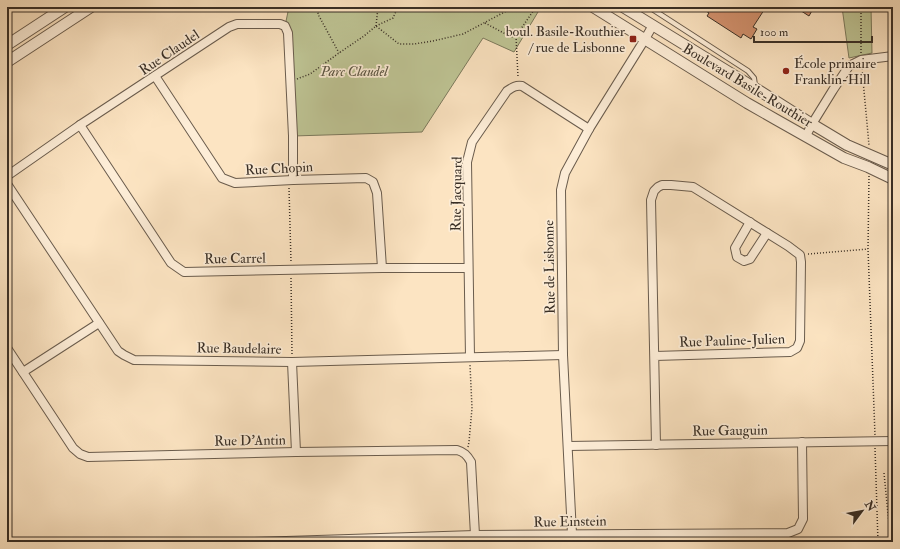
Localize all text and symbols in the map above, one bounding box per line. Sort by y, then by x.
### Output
scale bar [754,18,872,44]
place label: boul. Basile-Routhier / rue de Lisbonne [506,23,626,56]
text: 100 m [760,25,789,40]
street label: Rue Claudel [136,26,203,79]
marker: boul. Basile-Routhier / rue de Lisbonne [628,34,638,44]
street label: Boulevard Basile-Routhier [680,40,816,131]
place label: École primaire Franklin-Hill [794,55,876,88]
park label: Parc Claudel [320,63,389,80]
marker: École primaire Franklin-Hill [781,66,791,76]
street label: Rue Jacquard [447,156,466,232]
street label: Rue Chopin [245,158,314,180]
street label: Rue de Lisbonne [540,220,559,314]
street label: Rue Carrel [204,249,266,268]
street label: Rue Pauline-Julien [679,330,785,351]
street label: Rue Baudelaire [196,339,282,358]
street label: Rue Gauguin [692,421,768,440]
street label: Rue D'Antin [214,431,286,450]
north arrow [842,491,882,531]
text: N [861,497,879,515]
street label: Rue Einstein [533,512,607,531]

